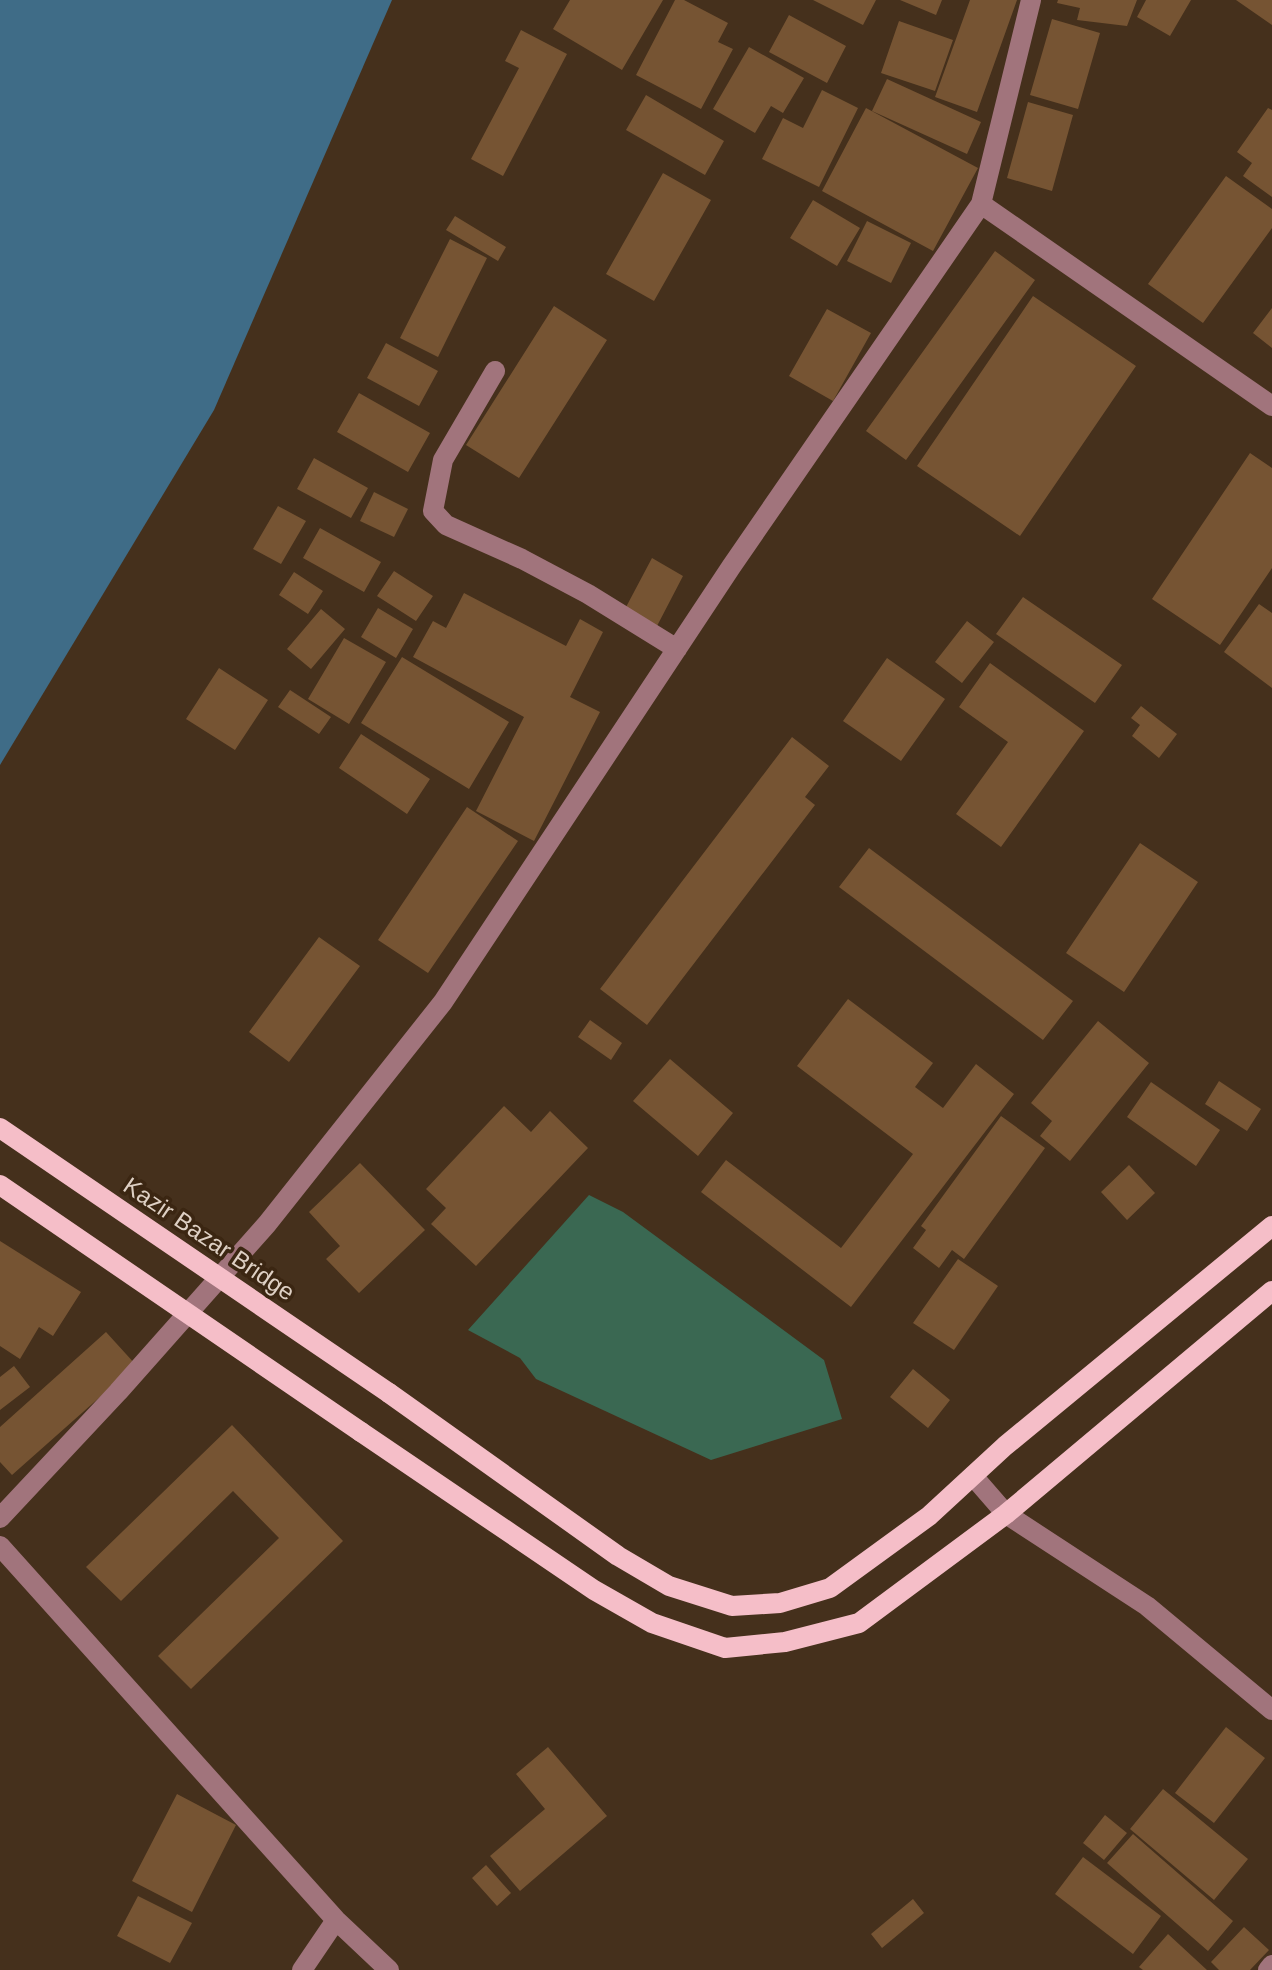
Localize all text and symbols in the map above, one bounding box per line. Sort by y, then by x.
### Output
street label: Kazir Bazar Bridge [119,1171,300,1306]

